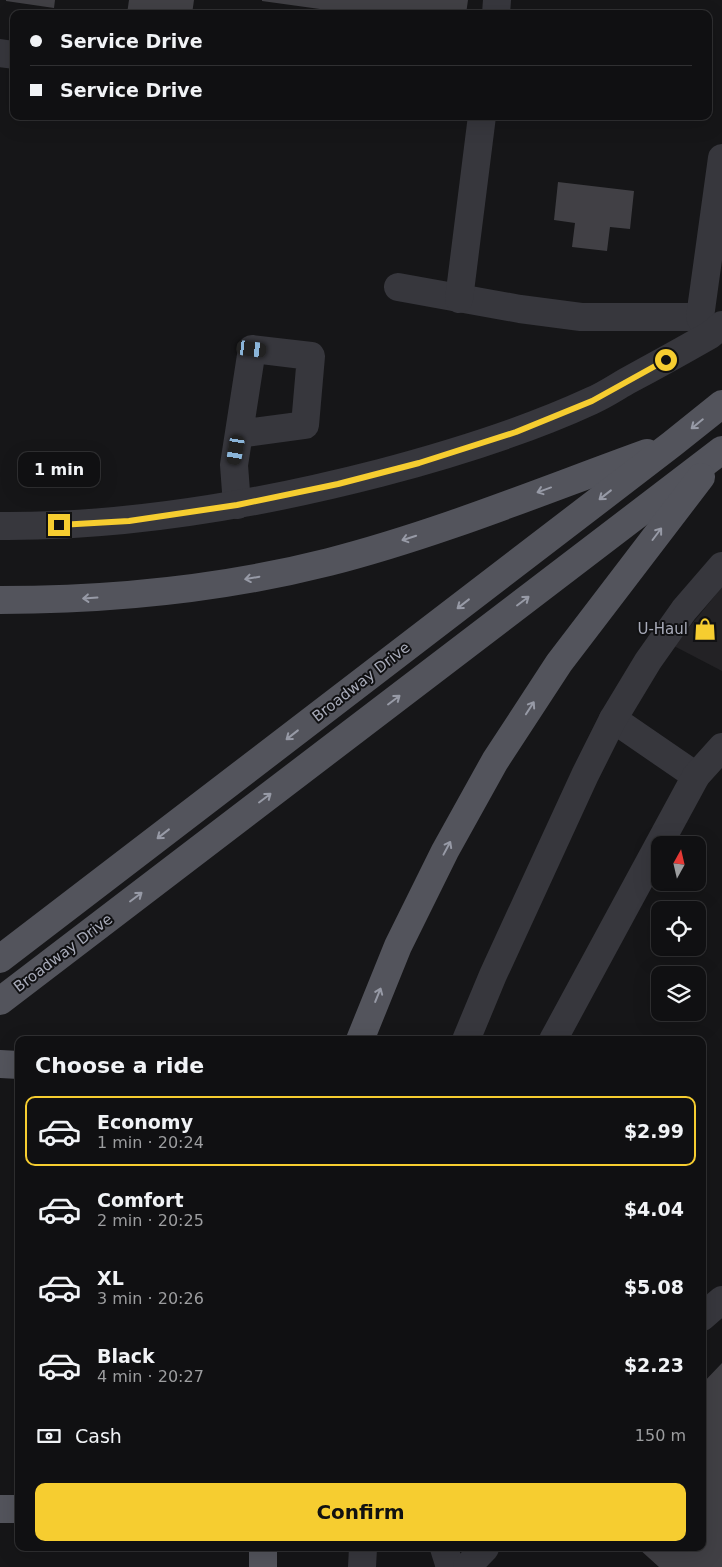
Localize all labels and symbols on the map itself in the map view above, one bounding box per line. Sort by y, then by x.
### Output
car [236,340,267,358]
route start [655,349,677,371]
one-way arrow [691,418,704,429]
car [226,434,245,466]
callout: 1 min [18,452,100,488]
one-way arrow [537,486,552,496]
one-way arrow [599,489,612,500]
route end [48,514,70,536]
one-way arrow [652,528,663,541]
one-way arrow [401,534,417,544]
one-way arrow [244,573,260,583]
one-way arrow [83,594,99,603]
one-way arrow [516,596,530,606]
one-way arrow [457,599,470,610]
shop icon: U-Haul [692,616,718,642]
place label: U-Haul [637,620,688,638]
street label: Broadway Drive [309,638,413,726]
one-way arrow [387,694,400,705]
one-way arrow [525,701,535,715]
one-way arrow [286,730,299,741]
one-way arrow [258,793,271,804]
one-way arrow [157,829,170,840]
north arrow [651,836,706,891]
one-way arrow [442,840,452,855]
one-way arrow [129,892,142,903]
street label: Broadway Drive [10,910,116,996]
one-way arrow [374,988,384,1003]

